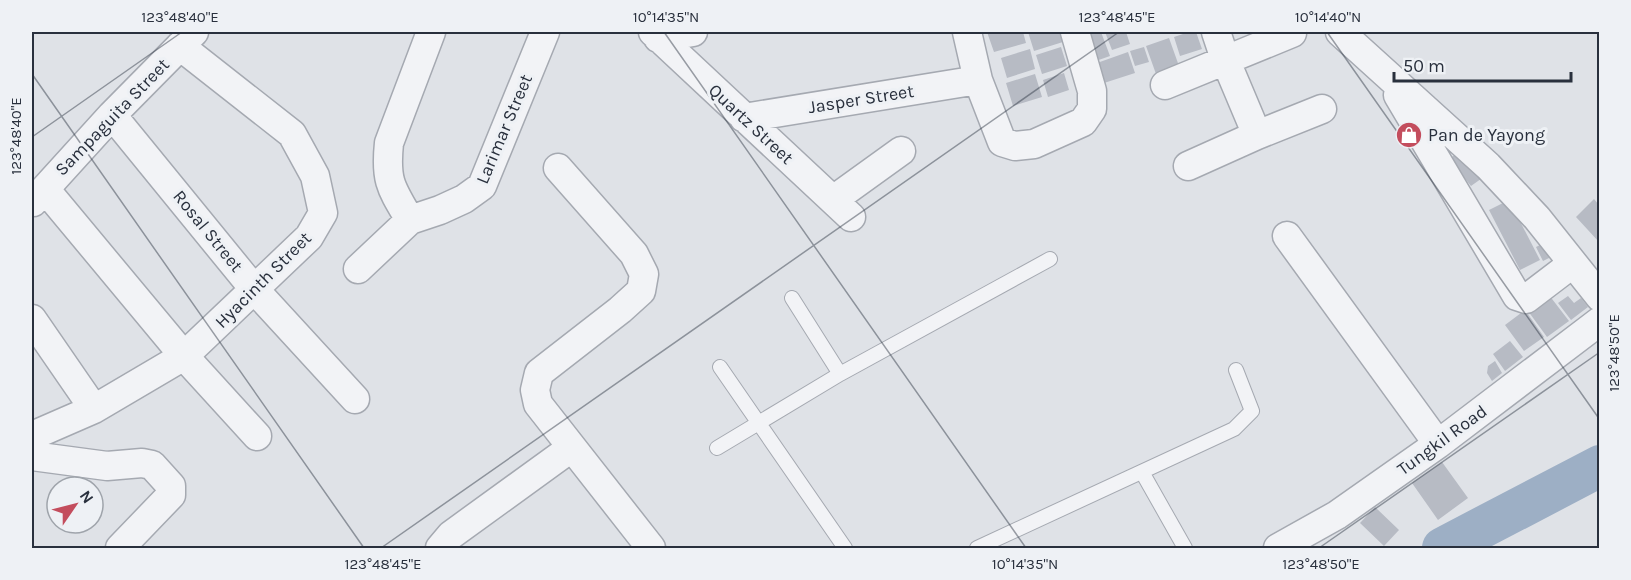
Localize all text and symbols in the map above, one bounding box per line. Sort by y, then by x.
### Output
text: 123°48'40"E [141,8,219,26]
text: 10°14'35"N [633,8,699,26]
text: 123°48'45"E [1078,8,1156,26]
text: 10°14'40"N [1295,8,1361,26]
scale bar [1394,45,1571,83]
street label: Sampaguita Street [50,54,174,180]
text: 50 m [1403,55,1445,77]
street label: Larimar Street [471,71,537,187]
street label: Quartz Street [704,79,798,169]
street label: Jasper Street [807,80,916,118]
text: 123°48'40"E [7,97,25,175]
shop icon: Pan de Yayong [1394,120,1424,150]
place label: Pan de Yayong [1428,124,1545,146]
street label: Rosal Street [168,186,248,277]
street label: Hyacinth Street [210,227,316,333]
text: 123°48'50"E [1605,314,1623,392]
street label: Tungkil Road [1393,400,1491,480]
north arrow [45,475,105,535]
text: N [76,487,98,507]
text: 123°48'45"E [344,555,422,573]
text: 10°14'35"N [992,555,1058,573]
text: 123°48'50"E [1282,555,1360,573]

